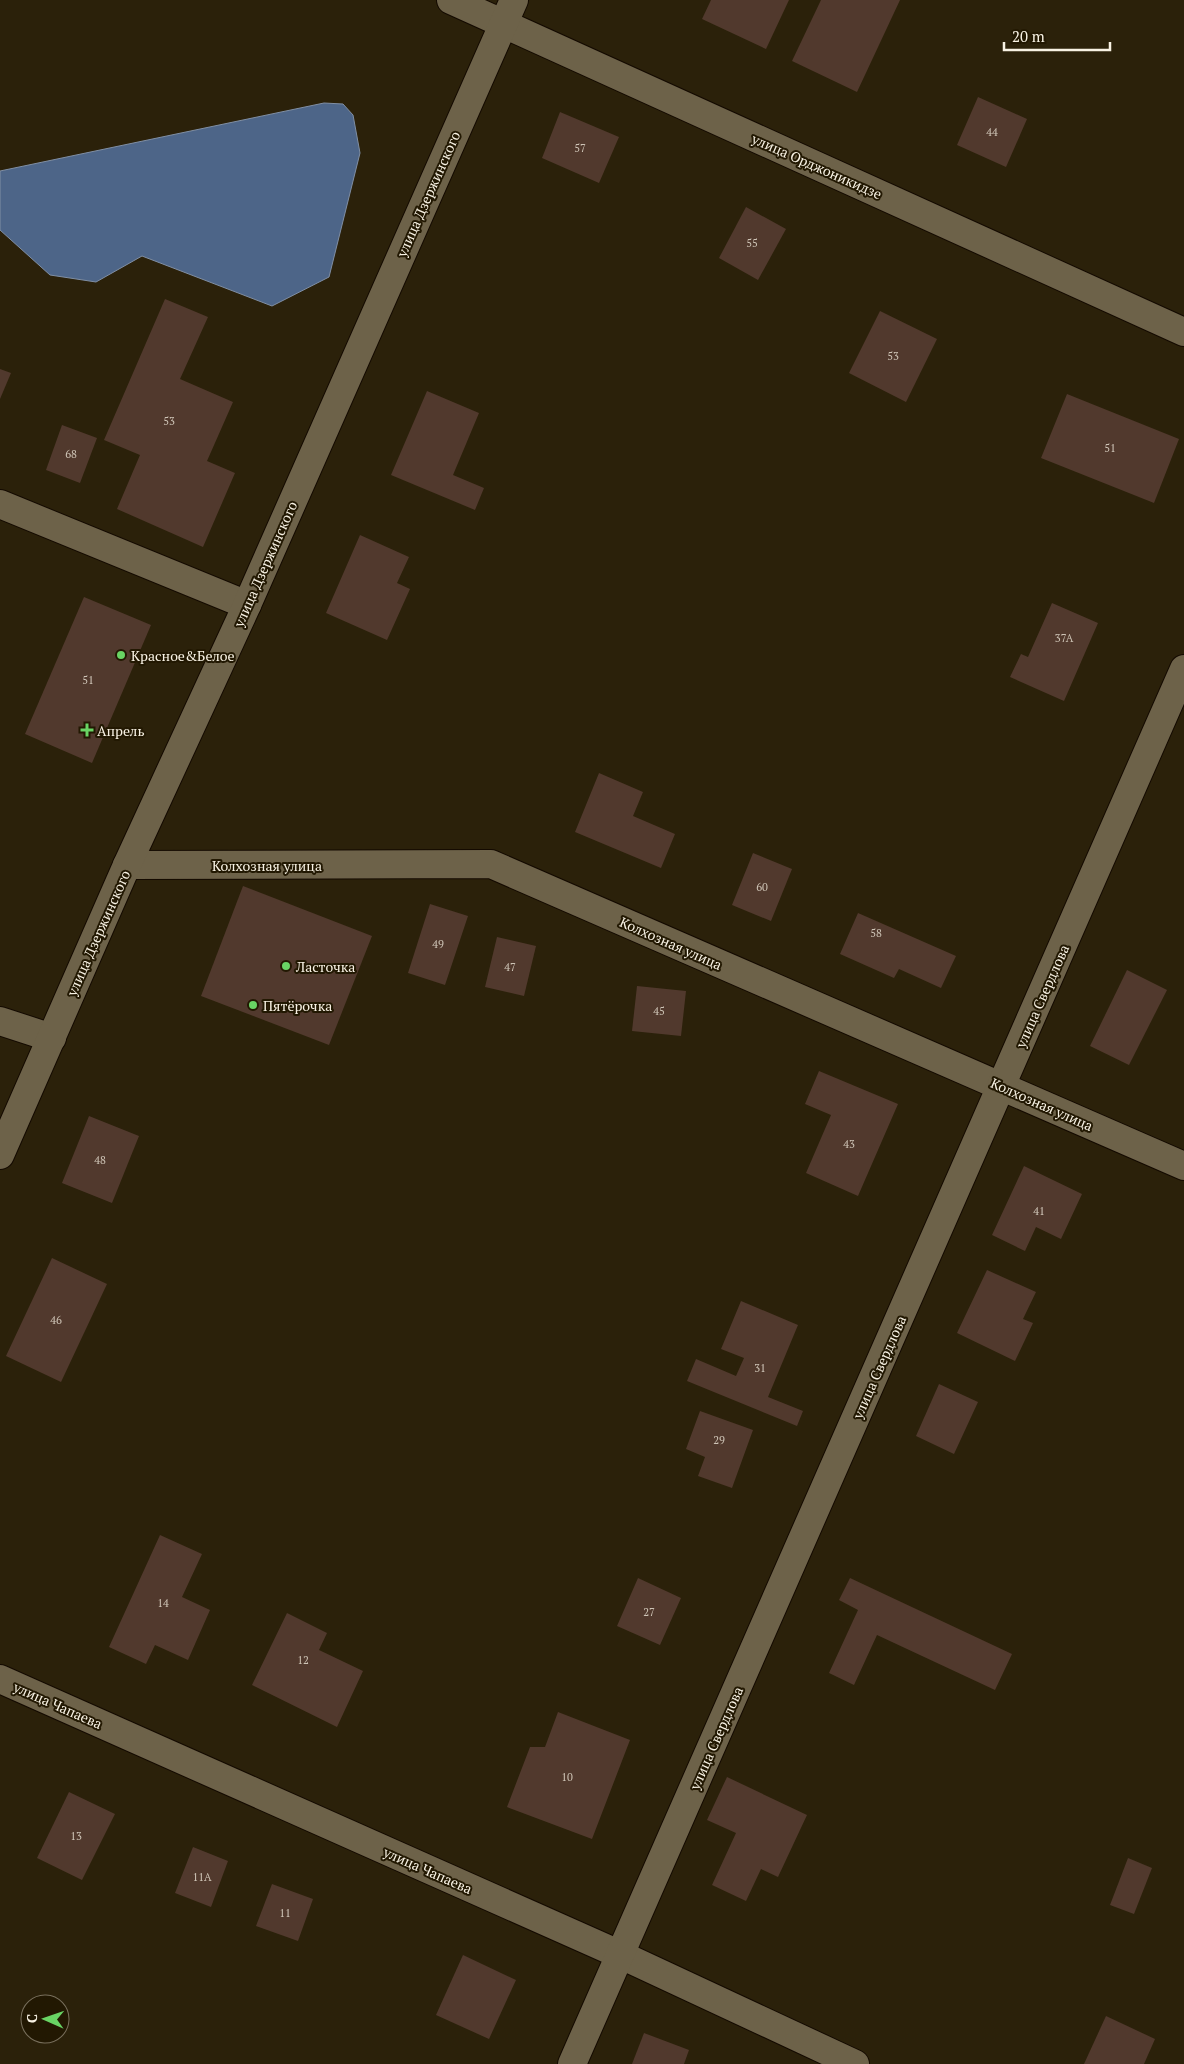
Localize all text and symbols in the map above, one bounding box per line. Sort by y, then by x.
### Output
scale bar [1004,20,1110,52]
text: 20 m [1012,26,1045,46]
house number: 44 [986,125,998,139]
street label: улица Дзержинского [391,128,464,261]
street label: улица Орджоникидзе [748,128,885,203]
house number: 57 [574,141,586,155]
house number: 55 [746,236,758,250]
house number: 53 [887,349,899,363]
house number: 53 [163,414,175,428]
house number: 51 [1104,441,1116,455]
house number: 68 [65,447,77,461]
street label: улица Дзержинского [228,498,301,631]
house number: 37А [1055,631,1074,645]
place label: Красное&Белое [131,646,235,665]
marker: Красное&Белое [115,649,127,661]
house number: 51 [82,673,94,687]
place label: Апрель [97,721,145,740]
marker: Апрель [81,724,93,736]
street label: Колхозная улица [212,856,322,875]
street label: улица Дзержинского [61,867,134,1000]
house number: 60 [756,880,768,894]
street label: Колхозная улица [617,912,725,974]
house number: 58 [870,926,882,940]
house number: 49 [432,937,444,951]
street label: улица Свердлова [1010,941,1073,1051]
place label: Ласточка [295,957,355,976]
marker: Ласточка [280,960,292,972]
house number: 47 [504,960,516,974]
place label: Пятёрочка [263,996,332,1015]
marker: Пятёрочка [247,999,259,1011]
house number: 45 [653,1004,665,1018]
street label: Колхозная улица [988,1073,1096,1135]
house number: 43 [843,1137,855,1151]
house number: 48 [94,1153,106,1167]
house number: 41 [1033,1204,1045,1218]
street label: улица Свердлова [847,1312,910,1422]
house number: 46 [50,1313,62,1327]
house number: 31 [754,1361,766,1375]
house number: 29 [713,1433,725,1447]
house number: 14 [157,1596,169,1610]
house number: 27 [643,1605,655,1619]
house number: 12 [297,1653,309,1667]
street label: улица Чапаева [10,1677,105,1733]
street label: улица Свердлова [684,1683,747,1793]
house number: 10 [561,1770,573,1784]
house number: 13 [70,1829,82,1843]
street label: улица Чапаева [380,1842,475,1898]
house number: 11А [192,1870,212,1884]
house number: 11 [279,1906,291,1920]
north arrow [20,1994,70,2044]
text: С [22,2014,41,2023]

